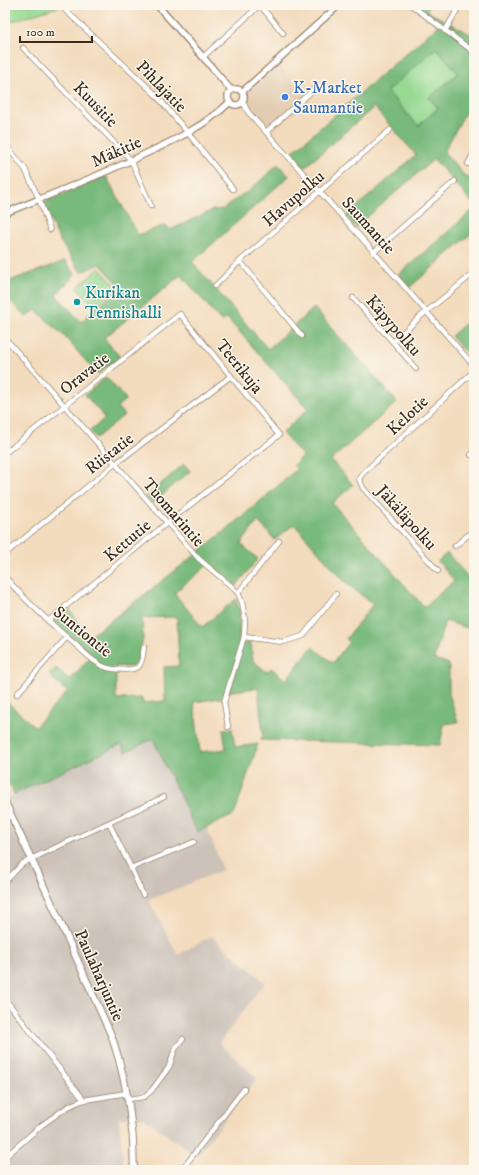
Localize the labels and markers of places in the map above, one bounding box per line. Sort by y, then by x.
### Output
place label: K-Market Saumantie [293,77,363,119]
marker: K-Market Saumantie [280,92,290,102]
place label: Kurikan Tennishalli [85,282,162,324]
marker: Kurikan Tennishalli [72,297,82,307]

